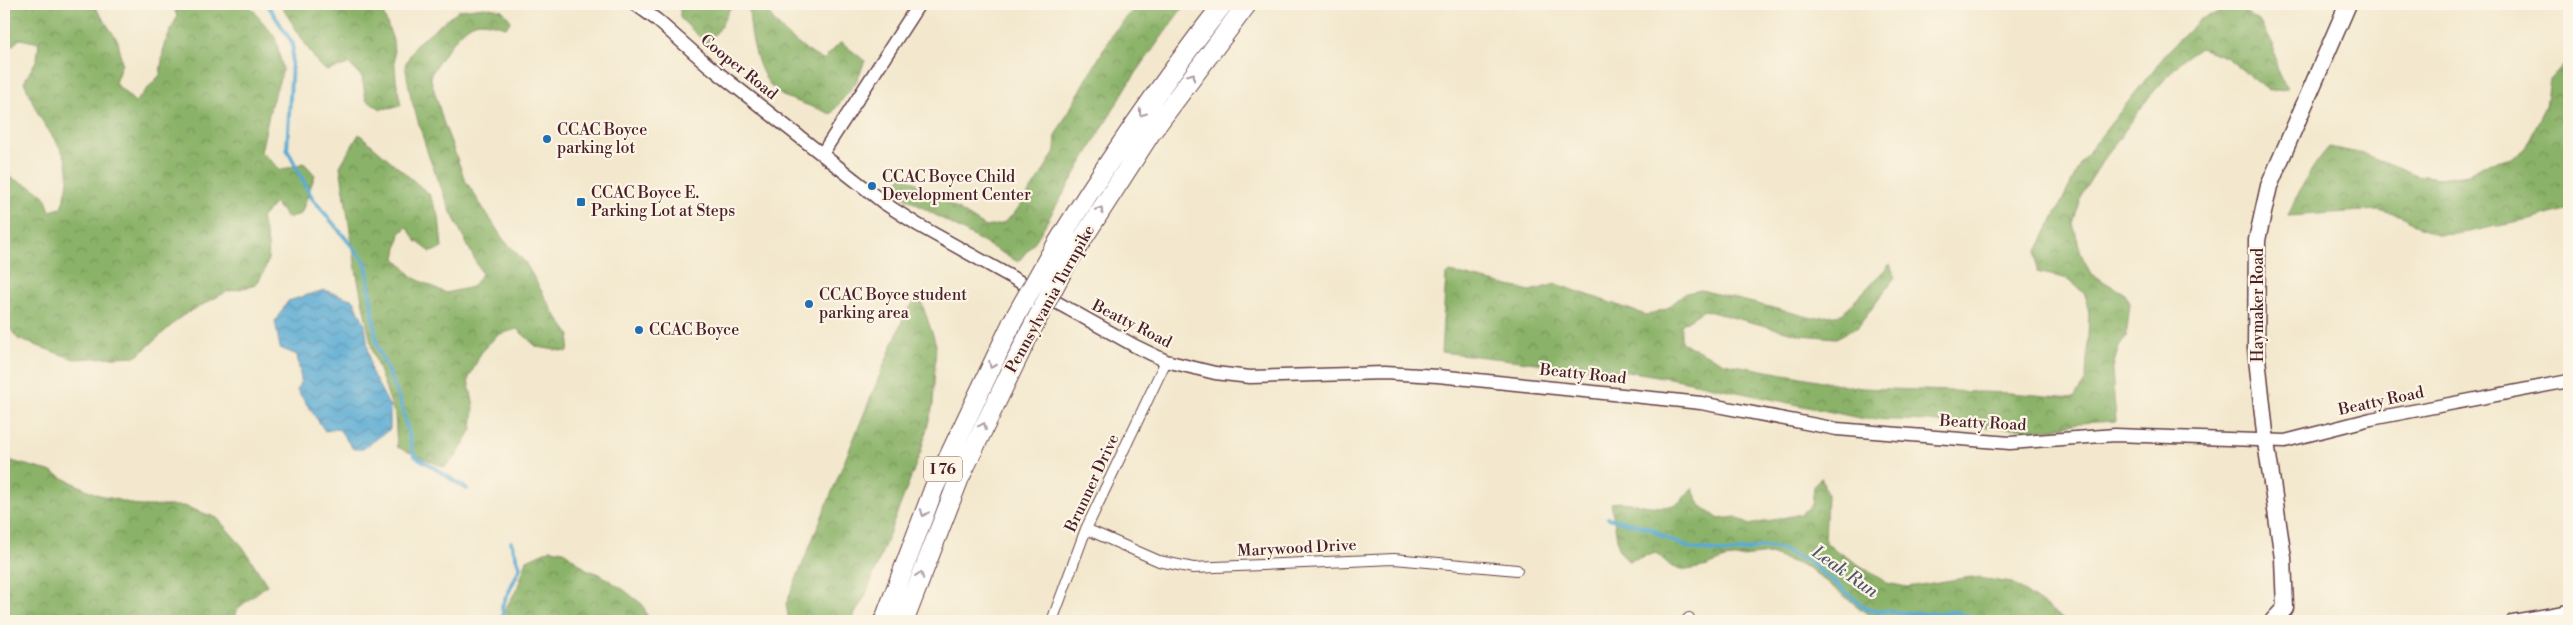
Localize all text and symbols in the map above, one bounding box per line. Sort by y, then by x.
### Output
street label: Cooper Road [696,30,782,104]
one-way arrow [1186,72,1195,82]
one-way arrow [1139,107,1148,117]
place label: CCAC Boyce parking lot [557,120,647,158]
marker: CCAC Boyce parking lot [541,133,553,145]
place label: CCAC Boyce Child Development Center [882,167,1031,205]
marker: CCAC Boyce Child Development Center [866,180,878,192]
place label: CCAC Boyce E. Parking Lot at Steps [591,183,735,221]
marker: CCAC Boyce E. Parking Lot at Steps [575,196,587,208]
one-way arrow [1094,206,1104,215]
street label: Pennsylvania Turnpike [1001,222,1099,376]
street label: Haymaker Road [2248,248,2268,362]
place label: CCAC Boyce student parking area [819,285,967,323]
street label: Beatty Road [1088,295,1175,353]
marker: CCAC Boyce student parking area [803,298,815,310]
place label: CCAC Boyce [649,320,739,340]
marker: CCAC Boyce [633,324,645,336]
street label: Beatty Road [1538,359,1627,388]
one-way arrow [988,360,998,369]
street label: Beatty Road [2335,382,2426,420]
street label: Beatty Road [1938,411,2027,435]
one-way arrow [977,422,988,431]
street label: Brunner Drive [1060,431,1123,536]
road number: I 76 [924,456,962,482]
one-way arrow [920,508,931,517]
street label: Marywood Drive [1237,535,1357,561]
water label: Leak Run [1807,540,1883,604]
one-way arrow [914,571,924,580]

